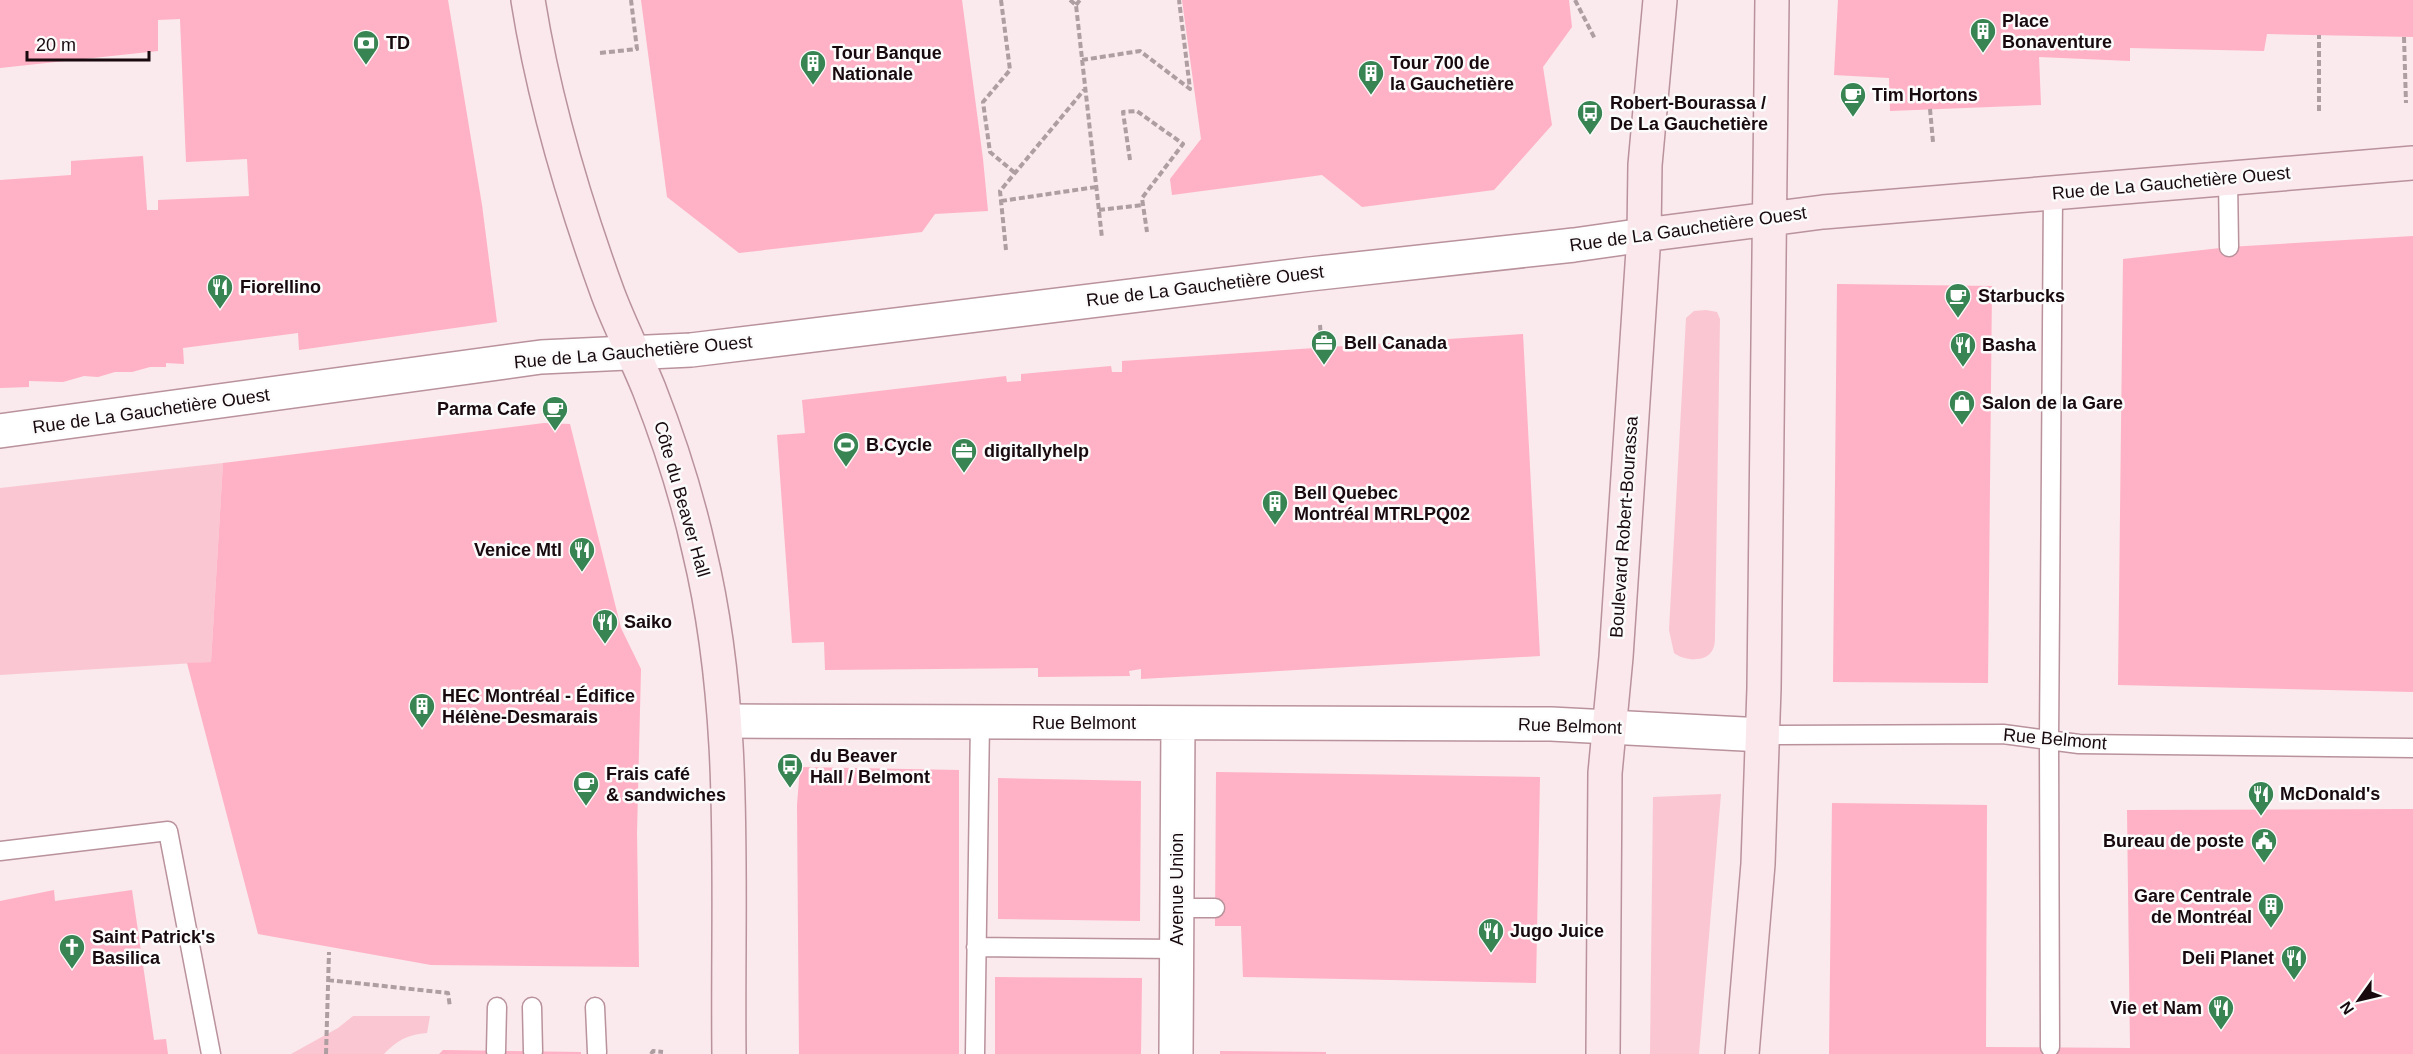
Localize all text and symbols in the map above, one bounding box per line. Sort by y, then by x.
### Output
place label: Place Bonaventure [2002,11,2112,52]
building icon: Place Bonaventure [1968,16,1998,54]
scale bar [27,24,148,62]
bank icon: TD [351,28,381,66]
place label: TD [386,33,410,53]
text: 20 m [36,35,76,55]
place label: Tour Banque Nationale [832,43,942,84]
building icon: Tour Banque Nationale [798,48,828,86]
place label: Tour 700 de la Gauchetière [1390,53,1514,94]
building icon: Tour 700 de la Gauchetière [1356,58,1386,96]
cafe icon: Tim Hortons [1838,80,1868,118]
place label: Tim Hortons [1872,85,1978,105]
place label: Robert-Bourassa / De La Gauchetière [1610,93,1768,134]
bus stop icon: Robert-Bourassa / De La Gauchetière [1575,98,1605,136]
street label: Rue de La Gauchetière Ouest [2051,163,2291,203]
street label: Rue de La Gauchetière Ouest [1568,202,1808,256]
street label: Rue de La Gauchetière Ouest [1085,262,1325,310]
restaurant icon: Fiorellino [205,272,235,310]
place label: Fiorellino [240,277,321,297]
cafe icon: Starbucks [1943,281,1973,319]
place label: Starbucks [1978,286,2065,306]
office icon: Bell Canada [1309,328,1339,366]
restaurant icon: Basha [1948,330,1978,368]
street label: Rue de La Gauchetière Ouest [513,332,753,372]
place label: Bell Canada [1344,333,1448,353]
place label: Basha [1982,335,2037,355]
street label: Rue de La Gauchetière Ouest [31,384,271,438]
shop icon: Salon de la Gare [1947,388,1977,426]
place label: Salon de la Gare [1982,393,2123,413]
cafe icon: Parma Cafe [540,394,570,432]
place label: Parma Cafe [437,399,536,419]
street label: Boulevard Robert-Bourassa [1606,415,1642,638]
street label: Côte du Beaver Hall [650,419,714,579]
sports icon: B.Cycle [831,430,861,468]
place label: B.Cycle [866,435,932,455]
office icon: digitallyhelp [949,436,979,474]
place label: digitallyhelp [984,441,1089,461]
place label: Bell Quebec Montréal MTRLPQ02 [1294,483,1470,524]
building icon: Bell Quebec Montréal MTRLPQ02 [1260,488,1290,526]
restaurant icon: Venice Mtl [567,535,597,573]
place label: Venice Mtl [474,540,562,560]
restaurant icon: Saiko [590,607,620,645]
place label: Saiko [624,612,672,632]
place label: HEC Montréal - Édifice Hélène-Desmarais [442,685,635,727]
building icon: HEC Montréal - Édifice Hélène-Desmarais [407,691,437,729]
street label: Rue Belmont [1032,713,1136,733]
street label: Rue Belmont [1518,714,1622,738]
street label: Rue Belmont [2002,725,2108,753]
place label: du Beaver Hall / Belmont [810,746,930,787]
bus stop icon: du Beaver Hall / Belmont [775,751,805,789]
place label: Frais café & sandwiches [606,764,726,805]
cafe icon: Frais café & sandwiches [571,769,601,807]
restaurant icon: McDonald's [2246,779,2276,817]
place label: McDonald's [2280,784,2380,804]
public building icon: Bureau de poste [2249,826,2279,864]
place label: Bureau de poste [2103,831,2244,851]
street label: Avenue Union [1167,833,1187,945]
place label: Gare Centrale de Montréal [2134,886,2252,927]
building icon: Gare Centrale de Montréal [2256,891,2286,929]
restaurant icon: Jugo Juice [1476,916,1506,954]
place label: Jugo Juice [1510,921,1604,941]
place label: Saint Patrick's Basilica [92,927,215,968]
church icon: Saint Patrick's Basilica [57,932,87,970]
restaurant icon: Deli Planet [2279,943,2309,981]
place label: Deli Planet [2182,948,2274,968]
north arrow [2329,970,2389,1030]
restaurant icon: Vie et Nam [2206,993,2236,1031]
place label: Vie et Nam [2110,998,2202,1018]
text: N [2337,999,2357,1018]

